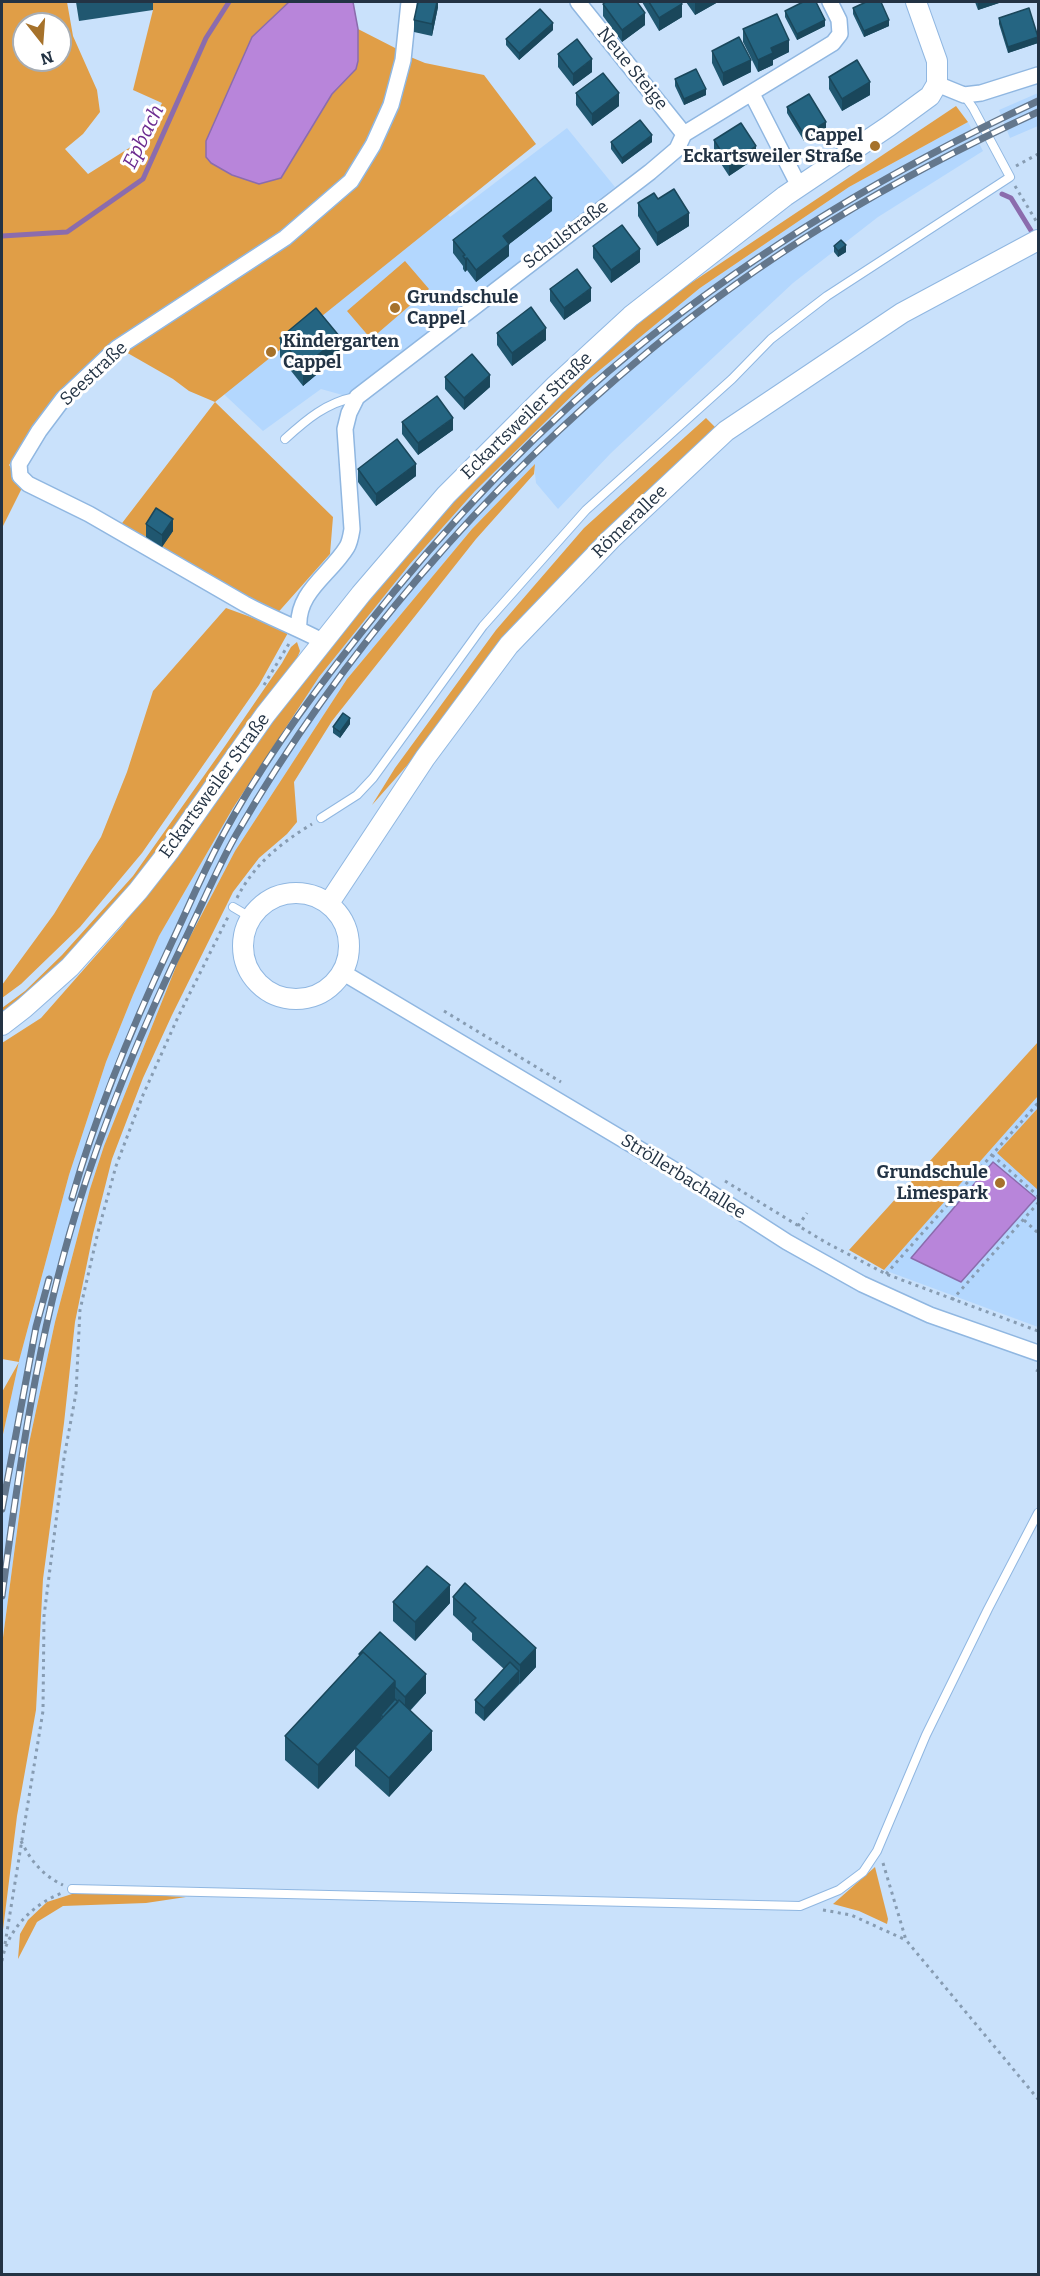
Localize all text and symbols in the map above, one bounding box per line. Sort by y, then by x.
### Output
north arrow [12,12,72,72]
street label: Neue Steige [592,23,672,115]
text: N [38,47,56,69]
water label: Epbach [118,101,170,173]
place label: Cappel Eckartsweiler Straße [683,125,863,168]
marker: Cappel Eckartsweiler Straße [868,139,882,153]
street label: Schulstraße [519,196,613,274]
place label: Grundschule Cappel [407,287,518,330]
marker: Grundschule Cappel [388,301,402,315]
place label: Kindergarten Cappel [283,331,399,374]
street label: Seestraße [56,337,132,411]
marker: Kindergarten Cappel [264,345,278,359]
street label: Eckartsweiler Straße [457,348,597,484]
street label: Römerallee [588,481,672,563]
street label: Eckartsweiler Straße [155,709,275,863]
street label: Ströllerbachallee [617,1130,749,1224]
place label: Grundschule Limespark [877,1162,988,1204]
marker: Grundschule Limespark [993,1176,1007,1190]

